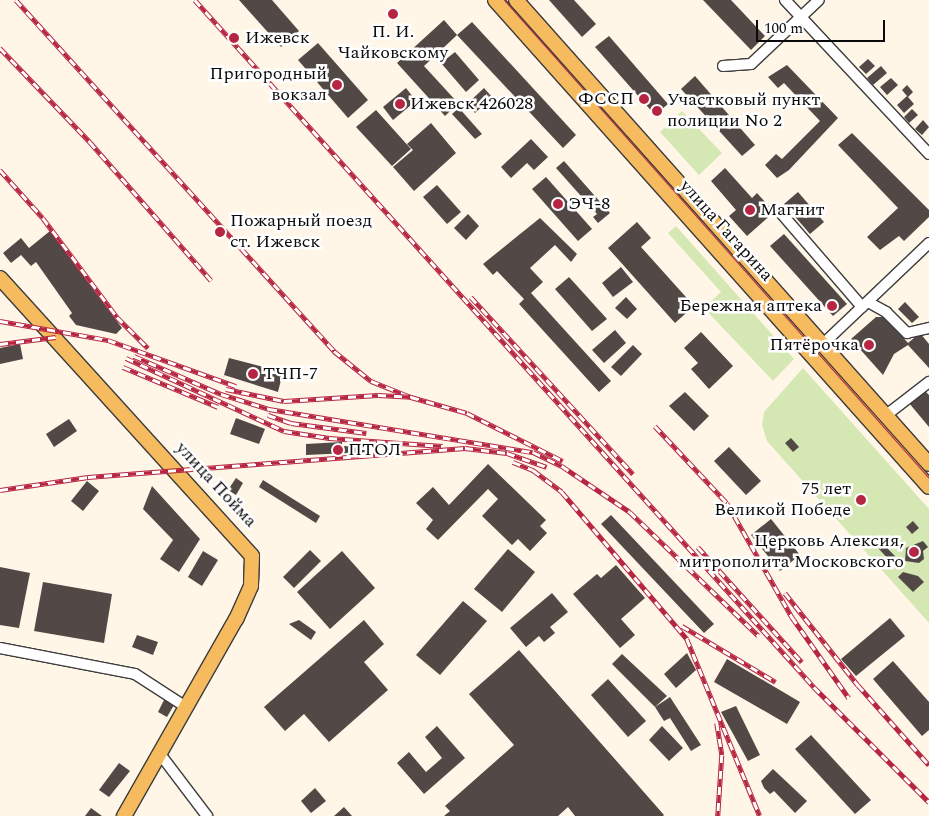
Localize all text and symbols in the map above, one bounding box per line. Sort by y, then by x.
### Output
marker: П. И. Чайковскому [387,8,399,20]
scale bar [759,10,888,42]
text: 100 m [764,17,803,40]
place label: П. И. Чайковскому [338,22,448,64]
place label: Ижевск [245,27,310,49]
marker: Ижевск [227,31,241,45]
place label: Пригородный вокзал [210,64,327,106]
marker: Пригородный вокзал [331,79,343,91]
place label: ФССП [578,88,634,110]
place label: Участковый пункт полиции No 2 [667,90,820,132]
place label: Ижевск 426028 [410,93,533,115]
marker: ФССП [638,93,650,105]
marker: Ижевск 426028 [394,98,406,110]
marker: Участковый пункт полиции No 2 [651,105,663,117]
street label: улица Гагарина [675,176,777,286]
place label: ЭЧ-8 [568,193,610,215]
marker: ЭЧ-8 [552,198,564,210]
place label: Магнит [760,199,825,221]
marker: Магнит [744,204,756,216]
place label: Пожарный поезд ст. Ижевск [230,211,372,253]
marker: Пожарный поезд ст. Ижевск [214,226,226,238]
place label: Бережная аптека [679,295,822,317]
marker: Бережная аптека [826,300,838,312]
place label: Пятёрочка [769,334,859,356]
marker: Пятёрочка [863,339,875,351]
place label: ТЧП-7 [263,363,318,385]
marker: ТЧП-7 [247,368,259,380]
street label: улица Пойма [171,438,261,532]
place label: ПТОЛ [348,439,401,461]
marker: ПТОЛ [332,444,344,456]
place label: 75 лет Великой Победе [714,479,851,522]
marker: 75 лет Великой Победе [855,494,867,506]
place label: Церковь Алексия, митрополита Московского [679,531,904,574]
marker: Церковь Алексия, митрополита Московского [908,546,920,558]

